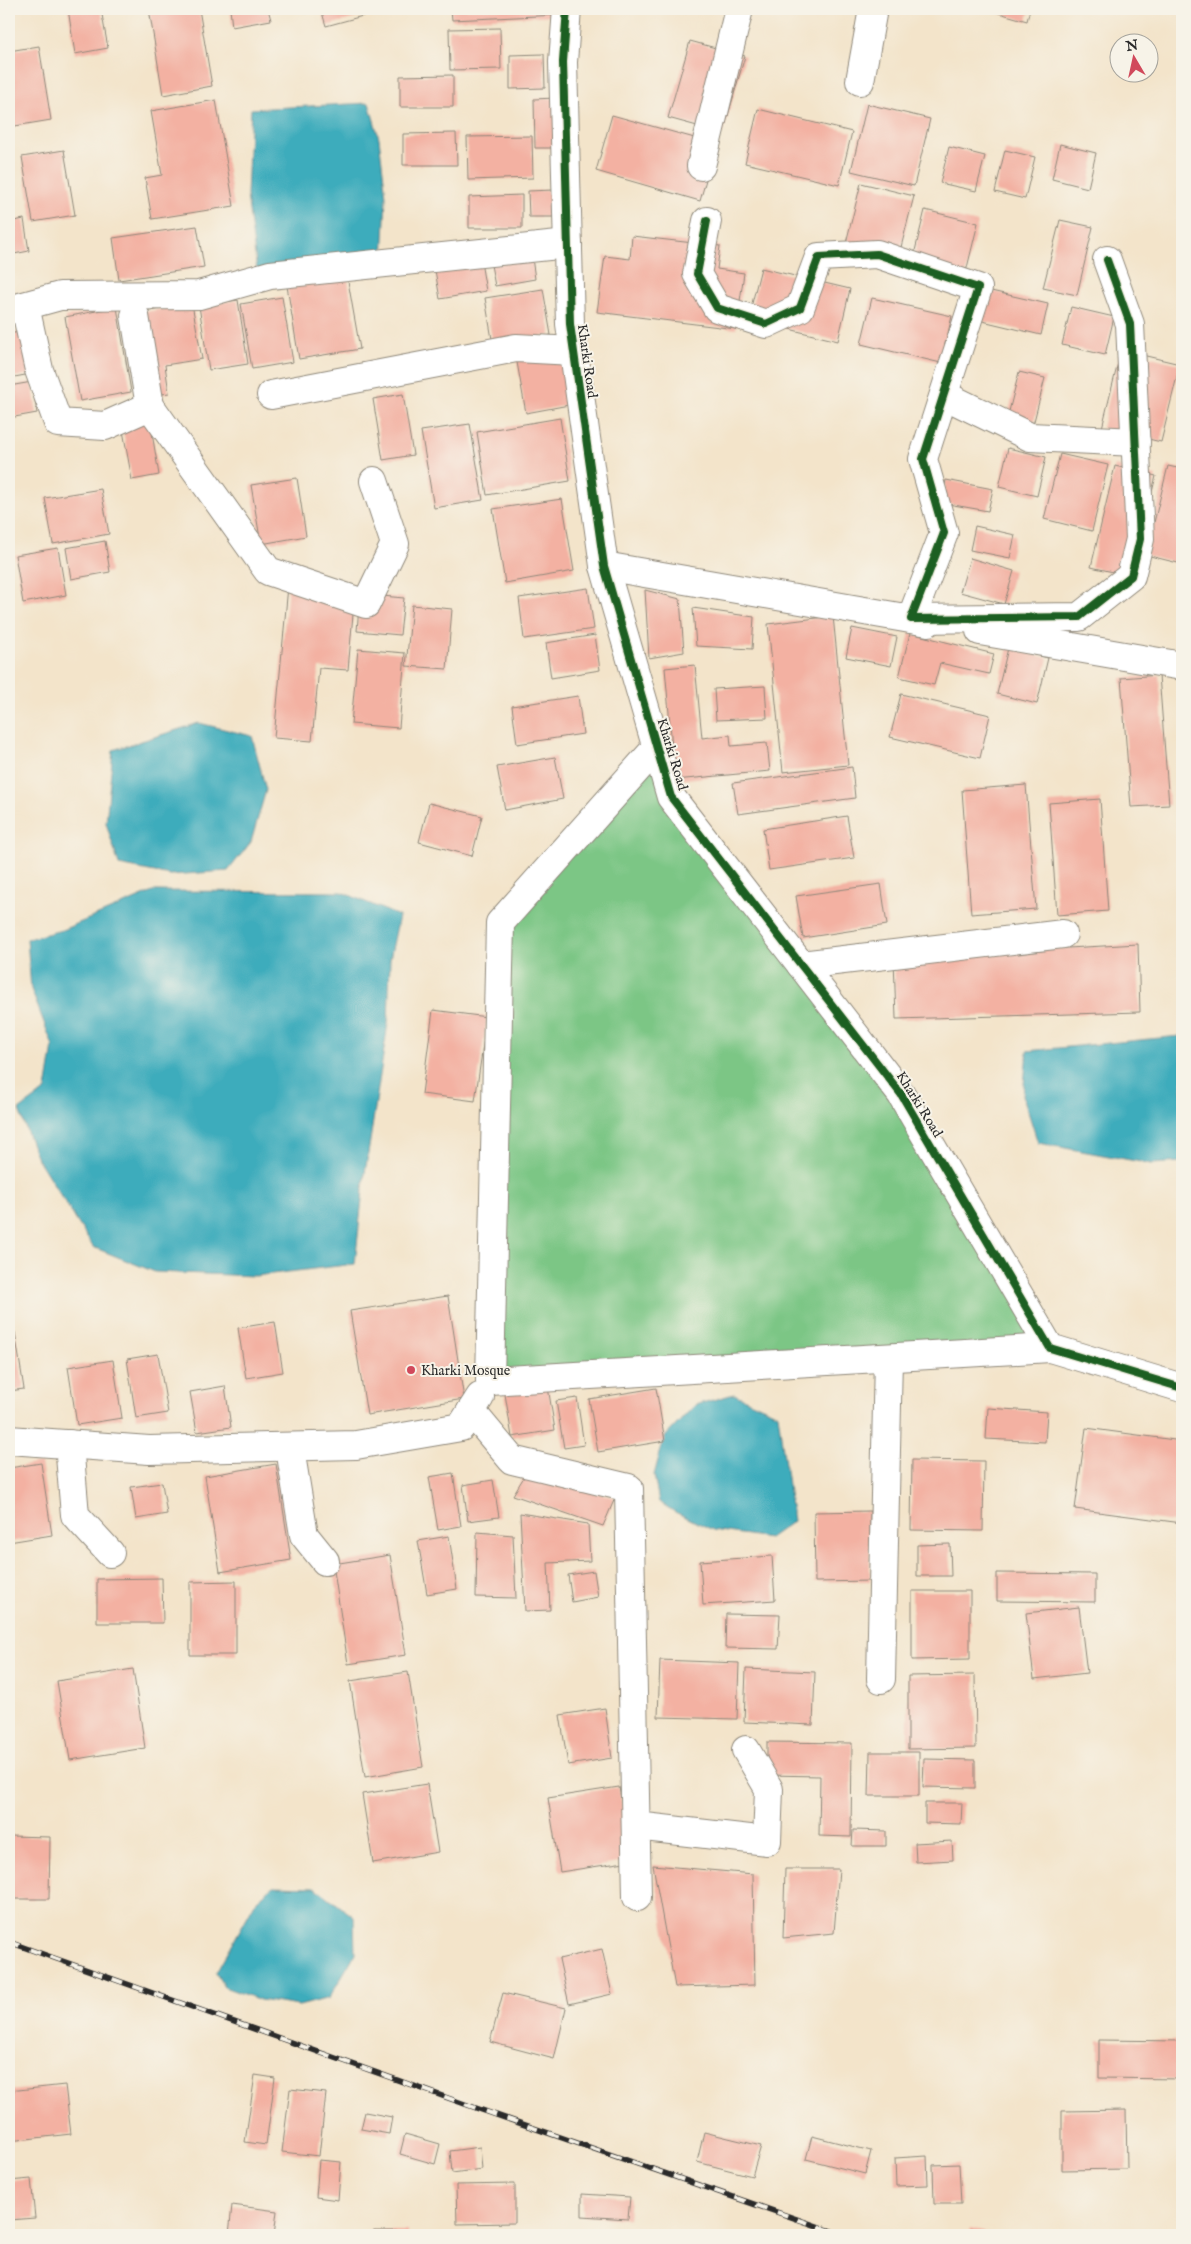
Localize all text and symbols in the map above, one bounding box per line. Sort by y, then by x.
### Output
north arrow [1108,32,1158,82]
text: N [1124,36,1140,56]
street label: Kharki Road [573,323,601,400]
street label: Kharki Road [653,716,692,793]
street label: Kharki Road [892,1068,947,1141]
place label: Kharki Mosque [421,1362,511,1380]
marker: Kharki Mosque [405,1364,417,1376]

